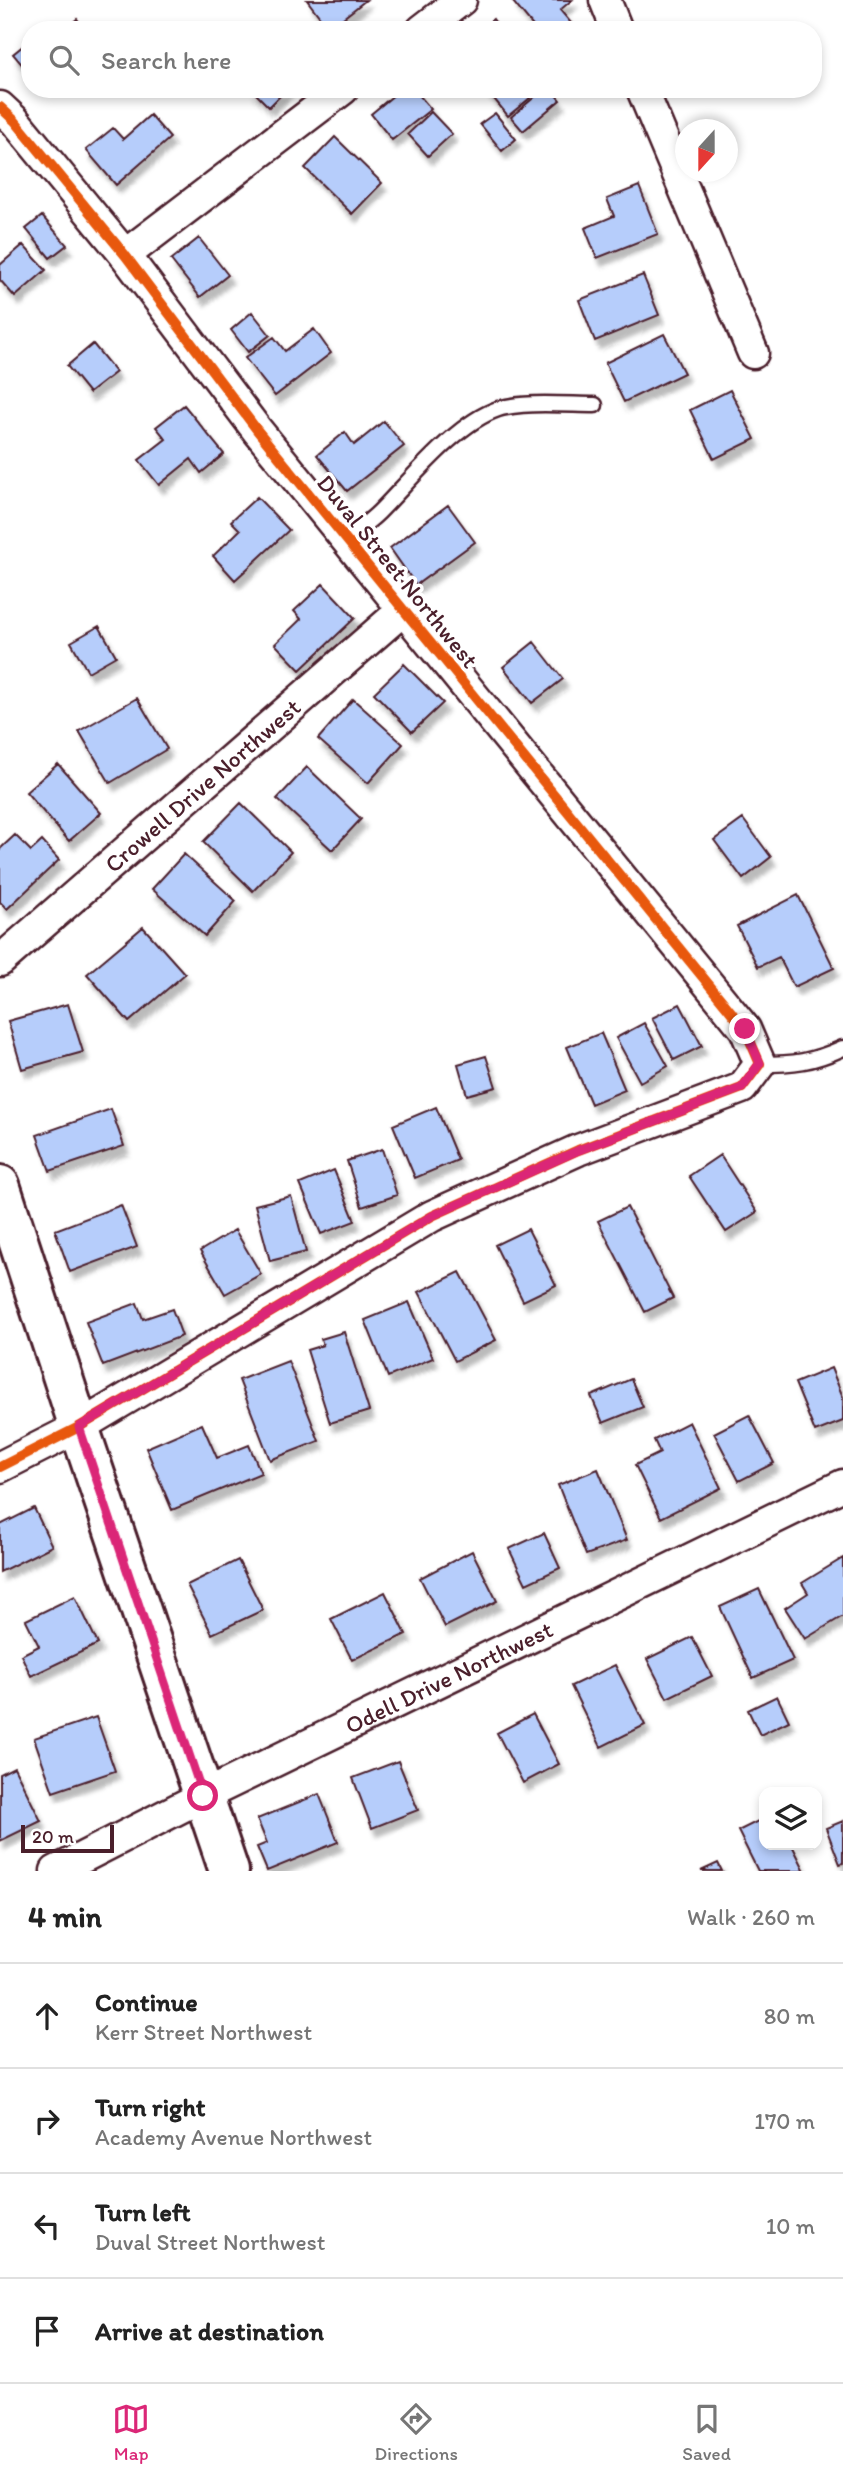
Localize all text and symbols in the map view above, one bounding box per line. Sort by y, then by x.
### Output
search box [21,21,822,98]
icon: search [45,41,83,79]
text: Search here [101,44,231,76]
north arrow [675,119,738,182]
street label: Duval Street Northwest [311,468,485,674]
street label: Crowell Drive Northwest [98,692,306,878]
route end [729,1013,760,1044]
street label: Odell Drive Northwest [340,1614,557,1739]
route start [187,1780,218,1811]
map controls [759,1787,822,1850]
button: layers [759,1787,822,1850]
scale bar [21,1822,114,1854]
text: 20 m [32,1825,74,1848]
text: 4 min [28,1898,102,1935]
text: Walk · 260 m [687,1903,815,1931]
text: Continue [95,1986,198,2018]
icon: ahead [28,1997,66,2035]
text: 80 m [764,2002,815,2030]
text: Kerr Street Northwest [95,2018,312,2046]
text: Turn right [95,2091,206,2123]
icon: right [28,2102,66,2140]
text: 170 m [754,2107,815,2135]
text: Academy Avenue Northwest [95,2123,372,2151]
text: Turn left [95,2196,191,2228]
icon: left [28,2207,66,2245]
text: 10 m [766,2212,815,2240]
text: Duval Street Northwest [95,2228,325,2256]
icon: arrive [28,2312,66,2350]
text: Arrive at destination [95,2315,324,2347]
tab: Map [112,2400,150,2465]
tab: Directions [374,2400,458,2465]
tab: Saved [682,2400,731,2465]

